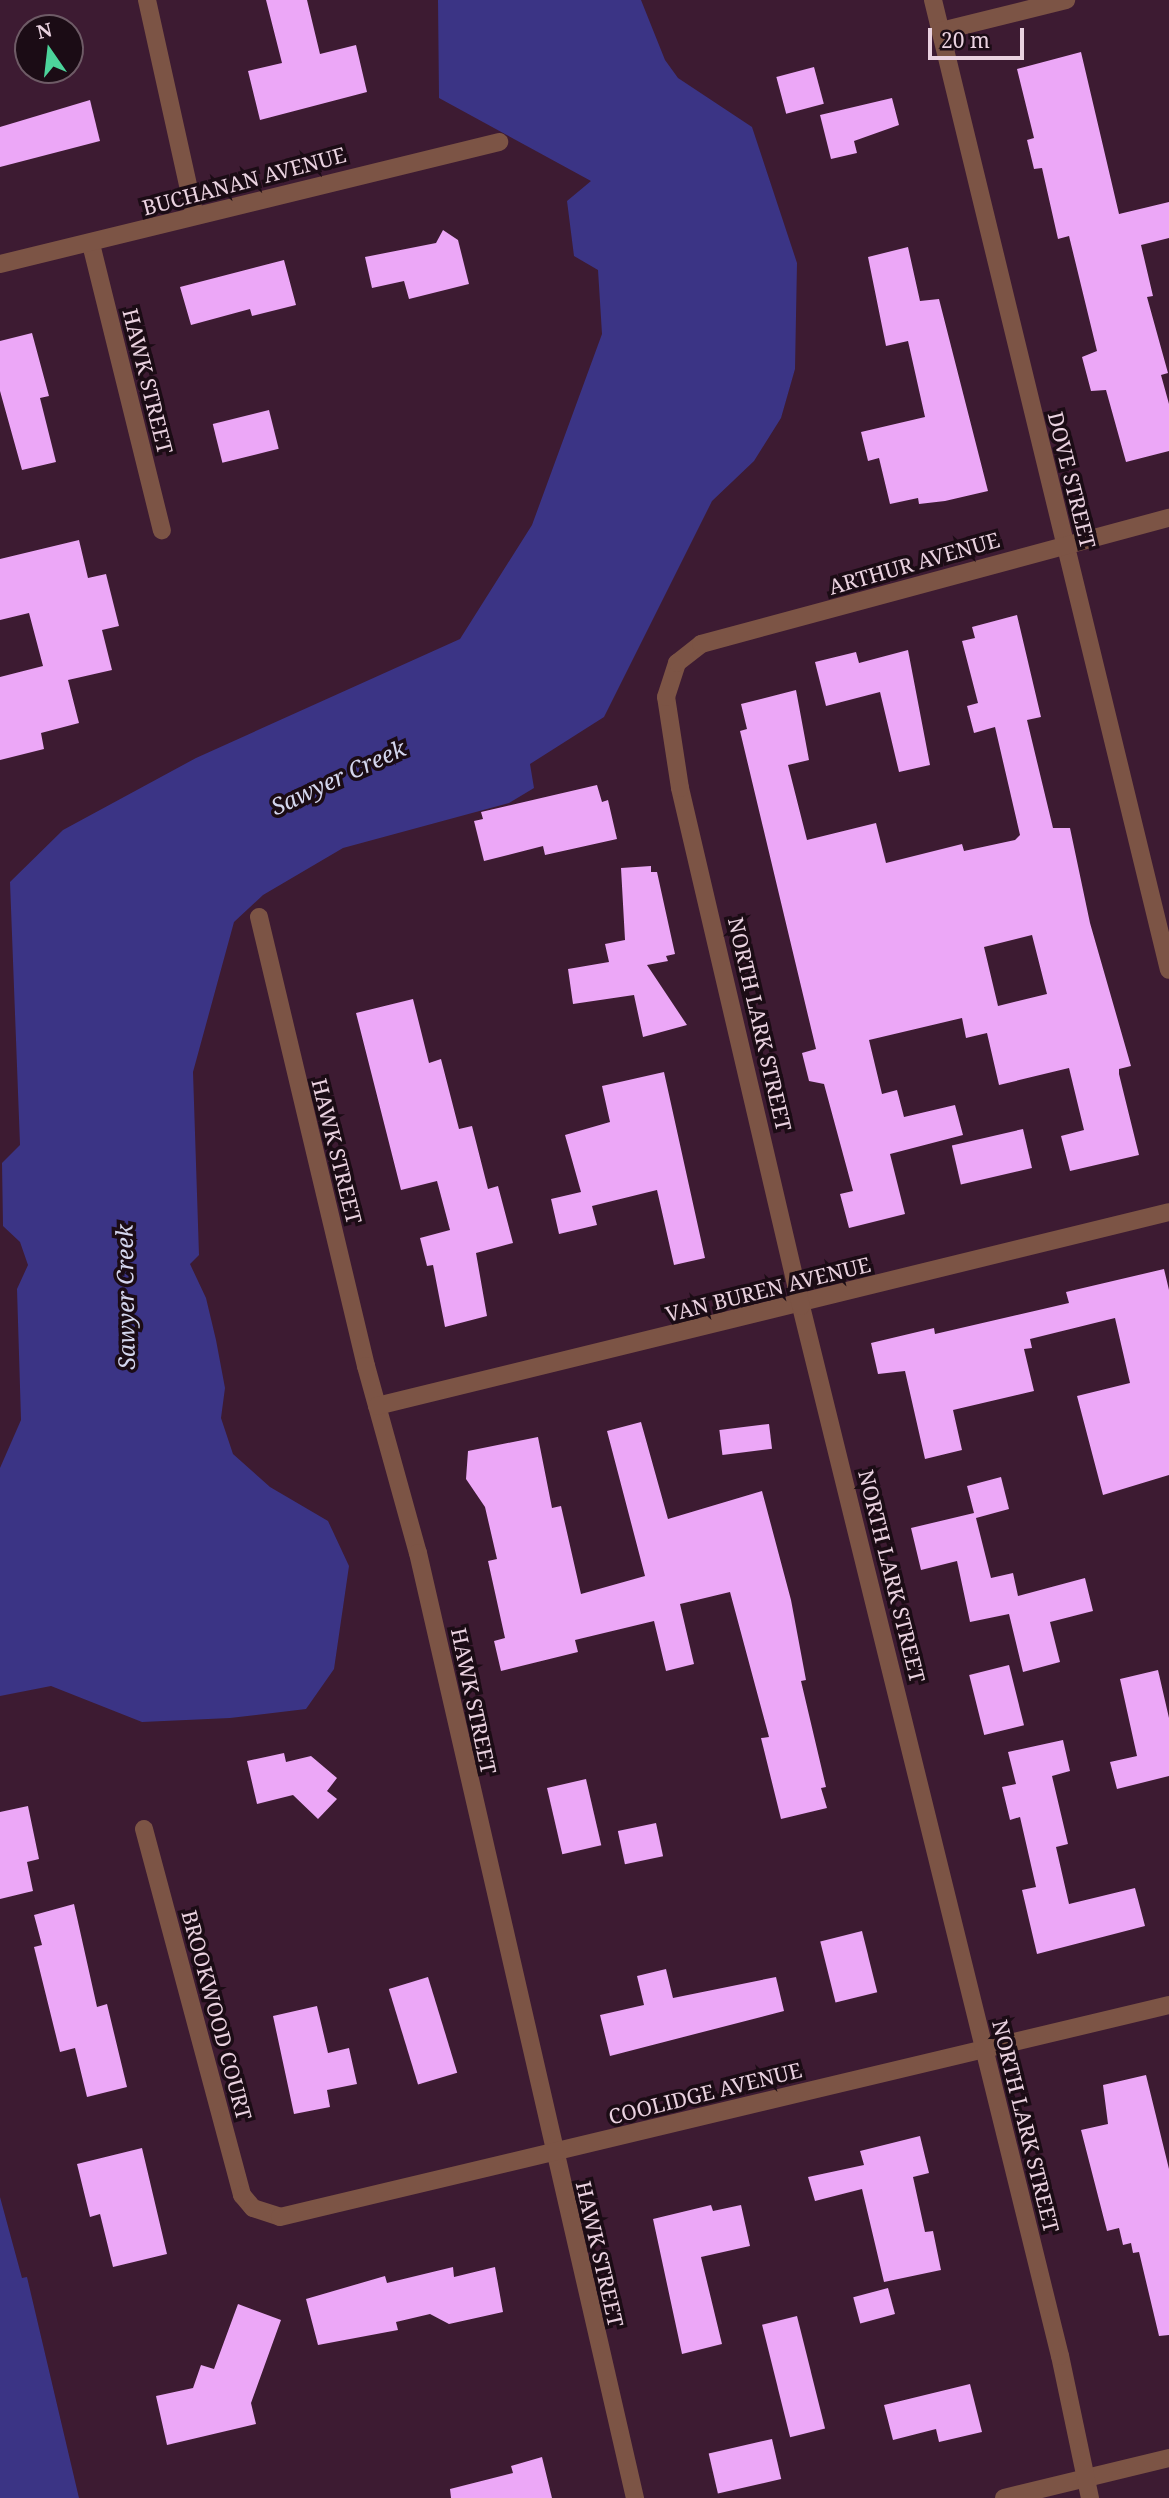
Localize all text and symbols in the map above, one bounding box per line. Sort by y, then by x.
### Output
north arrow [14,14,84,84]
scale bar [931,14,1027,58]
text: N [34,16,55,45]
text: 20 m [941,26,990,54]
street label: BUCHANAN AVENUE [139,142,349,220]
street label: HAWK STREET [118,306,178,456]
street label: DOVE STREET [1043,409,1101,551]
street label: ARTHUR AVENUE [826,527,1002,599]
water label: Sawyer Creek [266,734,410,820]
street label: NORTH LARK STREET [723,915,797,1133]
street label: HAWK STREET [307,1076,367,1226]
water label: Sawyer Creek [110,1224,140,1370]
street label: VAN BUREN AVENUE [663,1251,873,1327]
street label: NORTH LARK STREET [853,1467,931,1685]
street label: HAWK STREET [446,1626,502,1776]
street label: BROOKWOOD COURT [177,1907,257,2123]
street label: NORTH LARK STREET [987,2017,1065,2235]
street label: COOLIDGE AVENUE [606,2057,804,2129]
street label: HAWK STREET [571,2179,629,2329]

